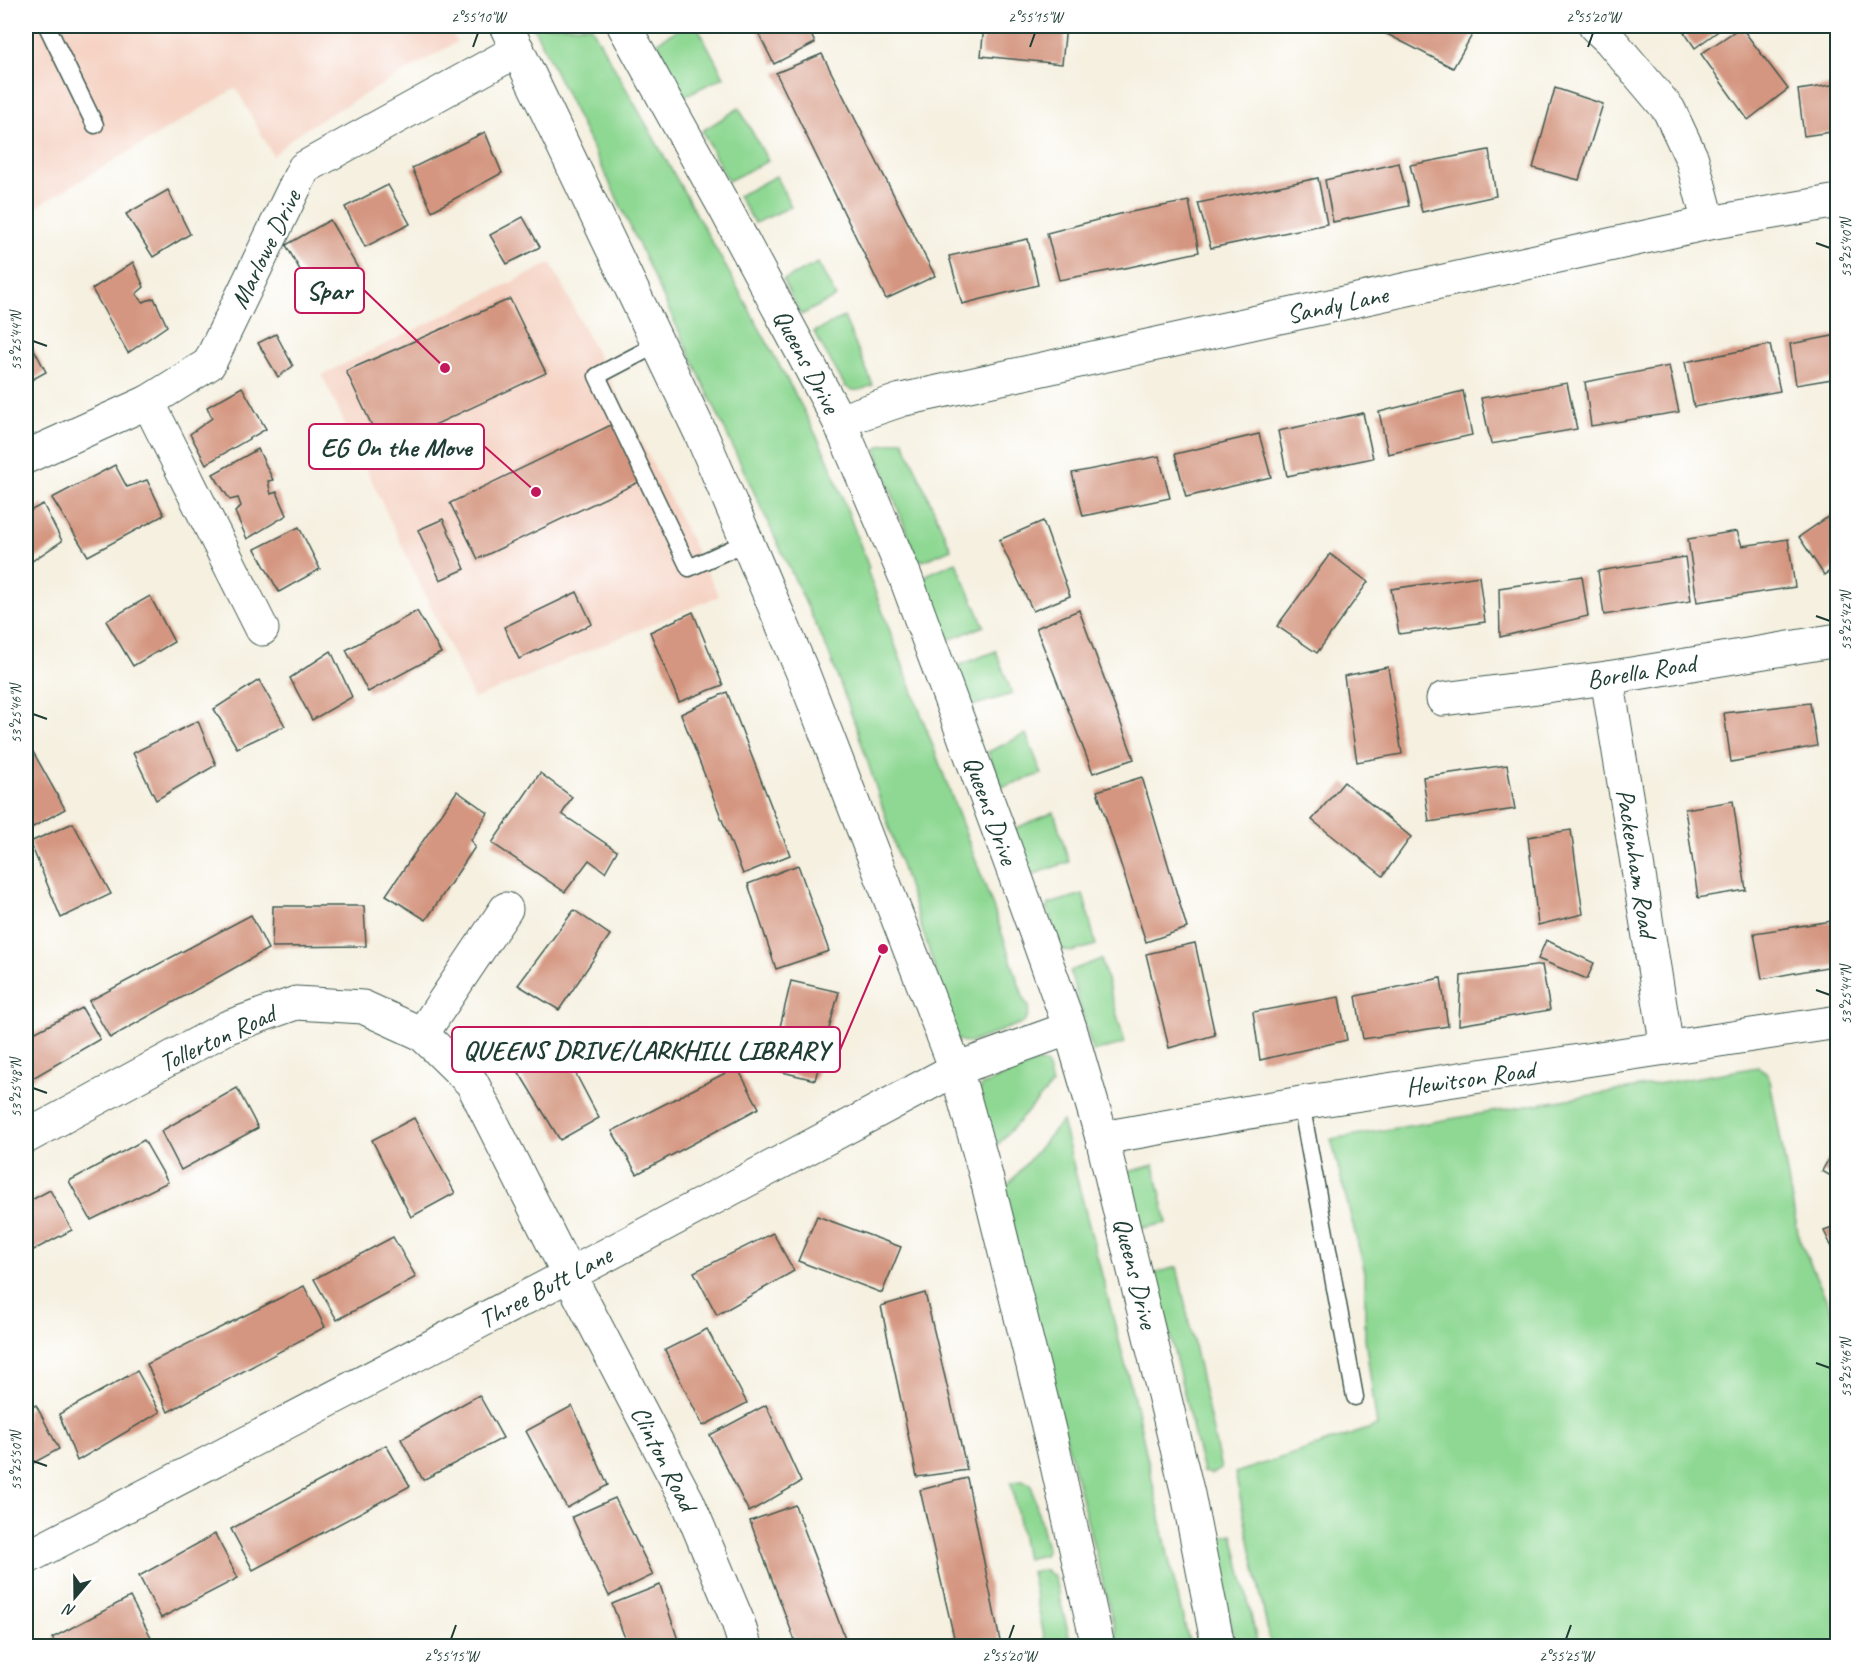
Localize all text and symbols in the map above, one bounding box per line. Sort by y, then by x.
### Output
text: 2°55'10"W [451,8,508,27]
text: 2°55'15"W [1008,8,1065,27]
text: 2°55'20"W [1566,8,1623,27]
street label: Marlowe Drive [223,183,309,314]
text: 53°25'40"N [1837,215,1856,278]
callout: Spar [295,268,364,313]
text: Spar [306,273,355,307]
street label: Sandy Lane [1284,277,1392,331]
street label: Queens Drive [765,304,848,420]
text: 53°25'44"N [7,308,26,371]
callout: EG On the Move [309,424,484,469]
text: EG On the Move [321,430,473,464]
text: 53°25'42"N [1837,588,1856,651]
street label: Borella Road [1584,646,1702,696]
text: 53°25'46"N [7,681,26,744]
street label: Queens Drive [956,751,1026,870]
street label: Packenham Road [1608,787,1665,943]
text: 53°25'44"N [1837,962,1856,1025]
street label: Tollerton Road [154,996,284,1080]
callout: QUEENS DRIVE/LARKHILL LIBRARY [452,1027,840,1072]
text: QUEENS DRIVE/LARKHILL LIBRARY [463,1033,834,1067]
street label: Hewitson Road [1404,1053,1540,1104]
text: 53°25'48"N [7,1055,26,1118]
street label: Queens Drive [1106,1214,1166,1333]
street label: Three Butt Lane [473,1238,619,1336]
text: 53°25'46"N [1837,1335,1856,1398]
street label: Clinton Road [623,1400,706,1520]
text: 53°25'50"N [7,1428,26,1491]
north arrow [45,1567,105,1627]
text: N [59,1598,78,1621]
text: 2°55'15"W [424,1647,481,1666]
text: 2°55'20"W [982,1647,1039,1666]
text: 2°55'25"W [1539,1647,1596,1666]

